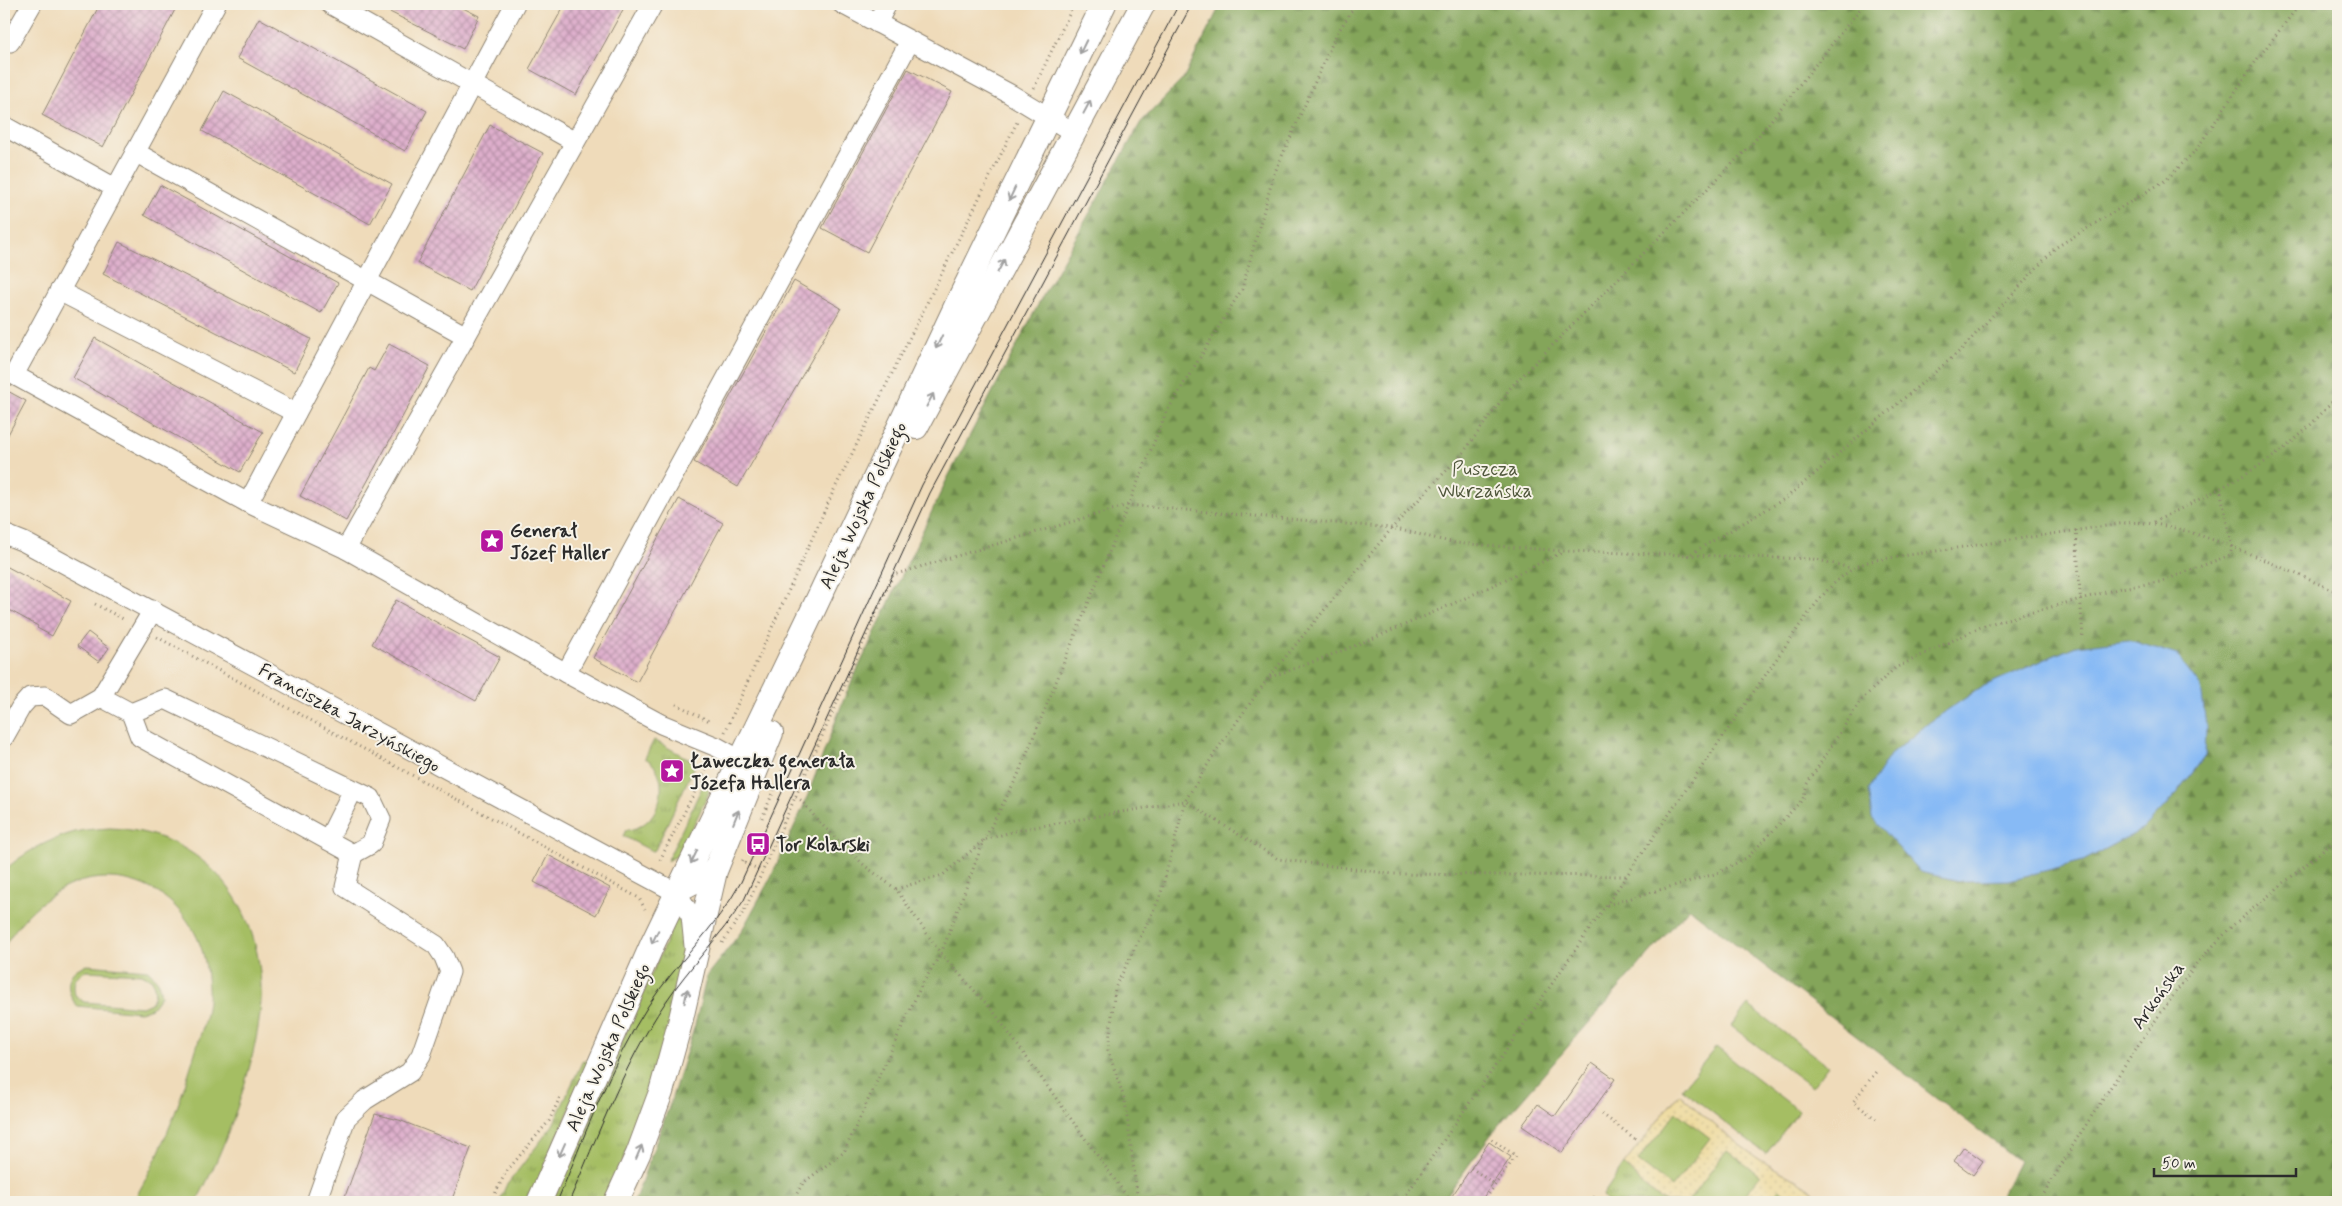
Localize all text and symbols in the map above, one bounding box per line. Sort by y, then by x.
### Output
one-way arrow [1078,40,1088,55]
one-way arrow [1082,100,1092,115]
one-way arrow [1007,186,1016,201]
one-way arrow [996,258,1006,273]
one-way arrow [934,334,943,349]
one-way arrow [925,393,935,408]
street label: Aleja Wojska Polskiego [814,418,916,595]
park label: Puszcza Wkrzańska [1438,457,1532,504]
place label: Generał Józef Haller [510,519,611,566]
place icon: Generał Józef Haller [479,528,505,554]
street label: Franciszka Jarzyńskiego [253,658,445,781]
place label: Ławeczka generała Józefa Hallera [690,749,855,796]
place icon: Ławeczka generała Józefa Hallera [659,758,685,784]
one-way arrow [732,810,741,825]
bus stop icon: Tor Kolarski [745,831,771,857]
place label: Tor Kolarski [776,833,870,858]
one-way arrow [688,849,698,864]
one-way arrow [650,929,660,944]
street label: Arkońska [2126,957,2191,1035]
street label: Aleja Wojska Polskiego [560,960,659,1137]
one-way arrow [681,989,691,1005]
one-way arrow [557,1142,567,1157]
one-way arrow [634,1145,644,1160]
scale bar [2154,1146,2297,1178]
text: 50 m [2162,1154,2196,1174]

